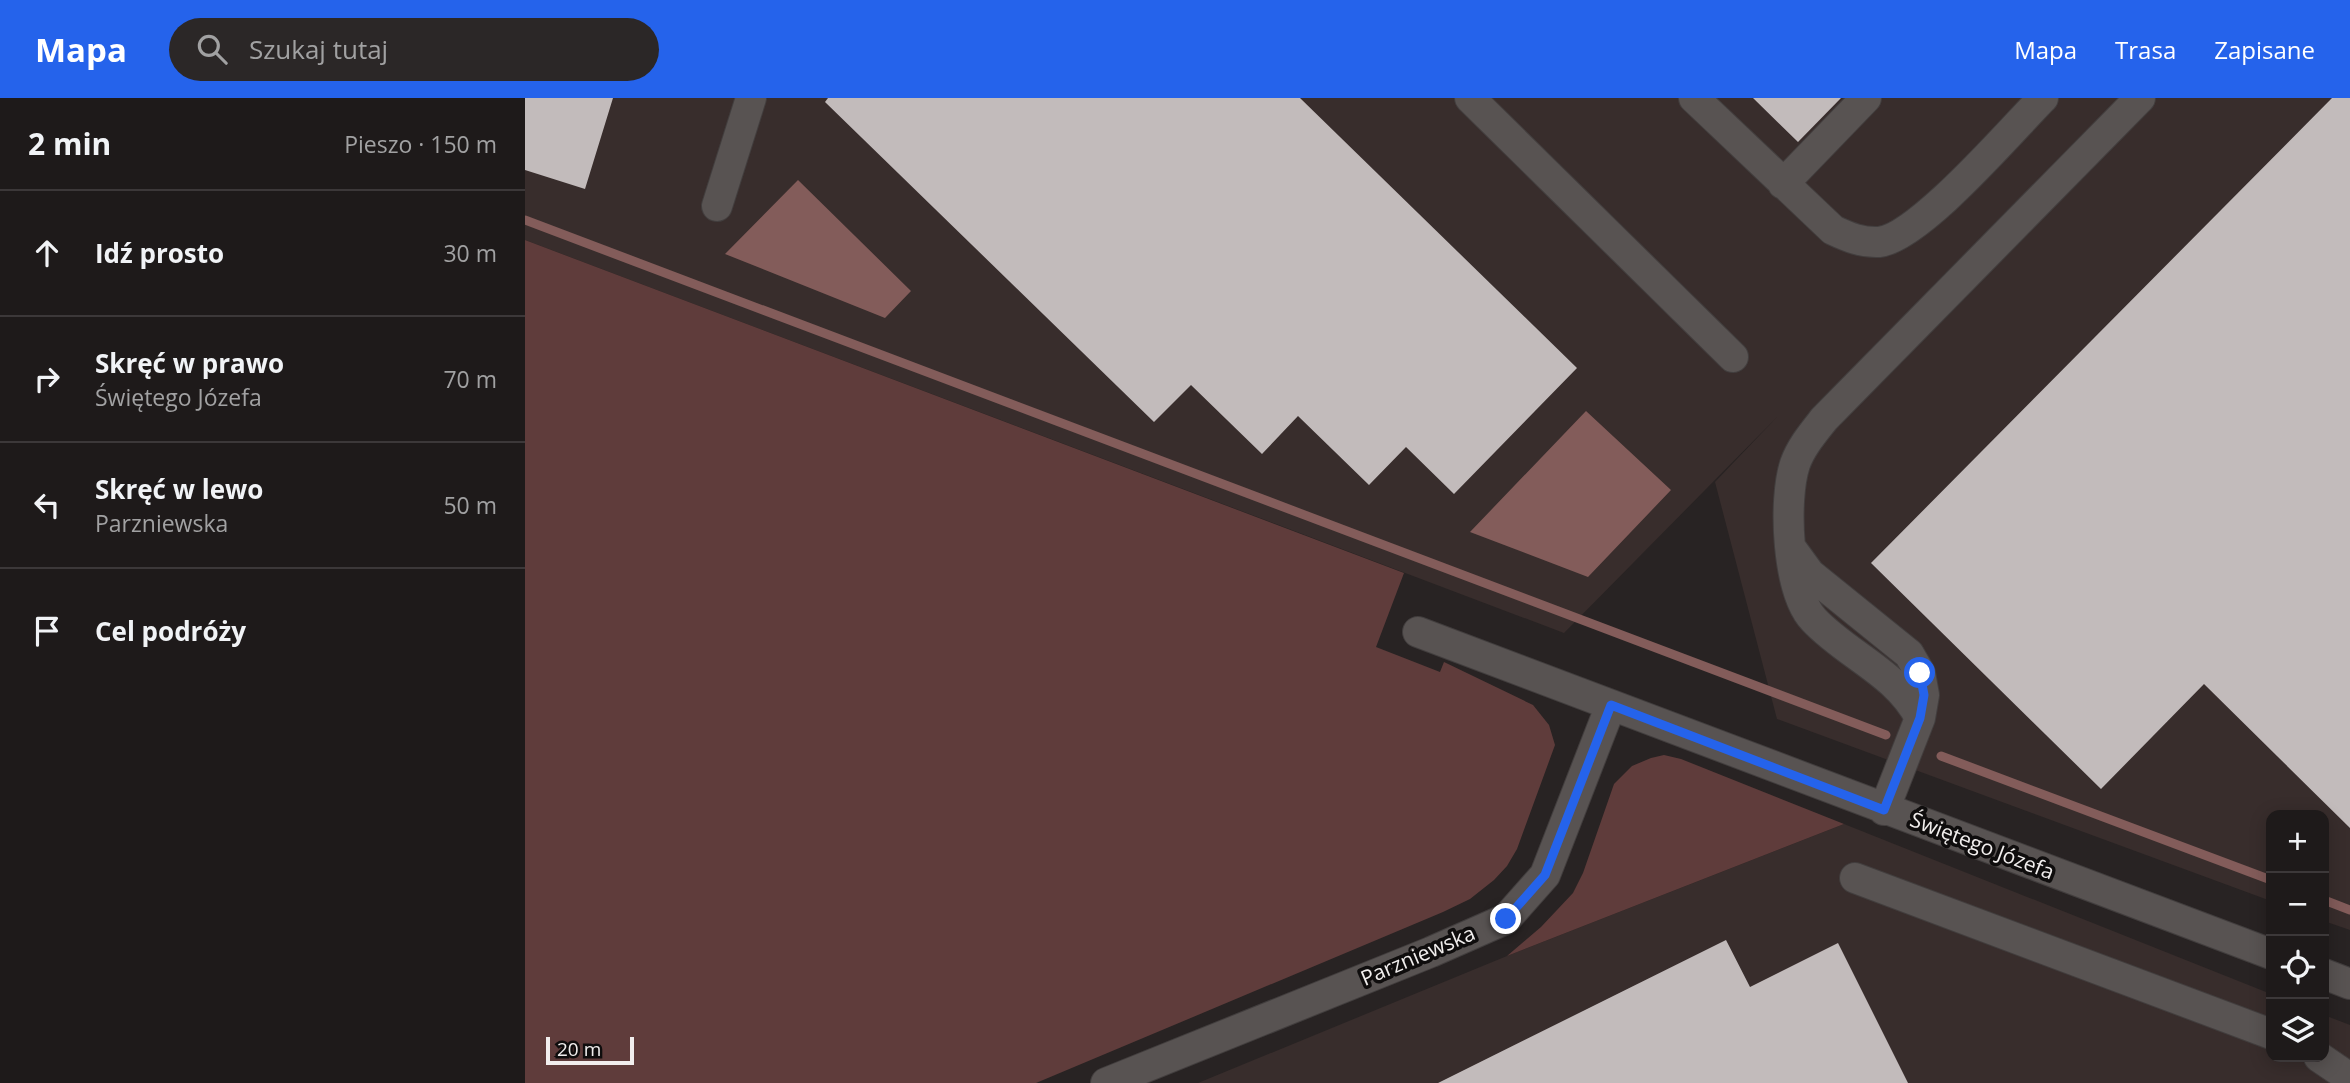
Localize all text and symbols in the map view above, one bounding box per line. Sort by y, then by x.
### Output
search box [169,18,659,81]
text: Mapa [35,27,127,72]
icon: search [193,30,231,68]
text: Szukaj tutaj [249,31,388,67]
text: Mapa [2014,33,2077,66]
text: Trasa [2115,33,2176,66]
text: Zapisane [2214,33,2315,66]
text: 2 min [28,123,111,164]
text: Pieszo · 150 m [344,128,497,160]
icon: ahead [28,234,66,272]
text: Idź prosto [95,235,224,271]
text: 30 m [443,237,497,269]
text: Skręć w prawo [95,345,284,381]
icon: right [28,360,66,398]
text: 70 m [443,363,497,395]
text: Świętego Józefa [95,381,262,413]
text: Skręć w lewo [95,471,263,507]
icon: left [28,486,66,524]
text: 50 m [443,489,497,521]
text: Parzniewska [95,507,228,539]
icon: arrive [28,612,66,650]
text: Cel podróży [95,613,246,649]
route start [1904,657,1935,688]
street label: Świętego Józefa [1906,805,2058,885]
map controls [2266,810,2329,1062]
button: + [2266,810,2329,873]
button: − [2266,873,2329,936]
route end [1490,903,1521,934]
street label: Parzniewska [1356,918,1479,992]
button: locate [2266,936,2329,999]
button: layers [2266,999,2329,1062]
scale bar [546,1034,633,1066]
text: 20 m [557,1036,601,1062]

